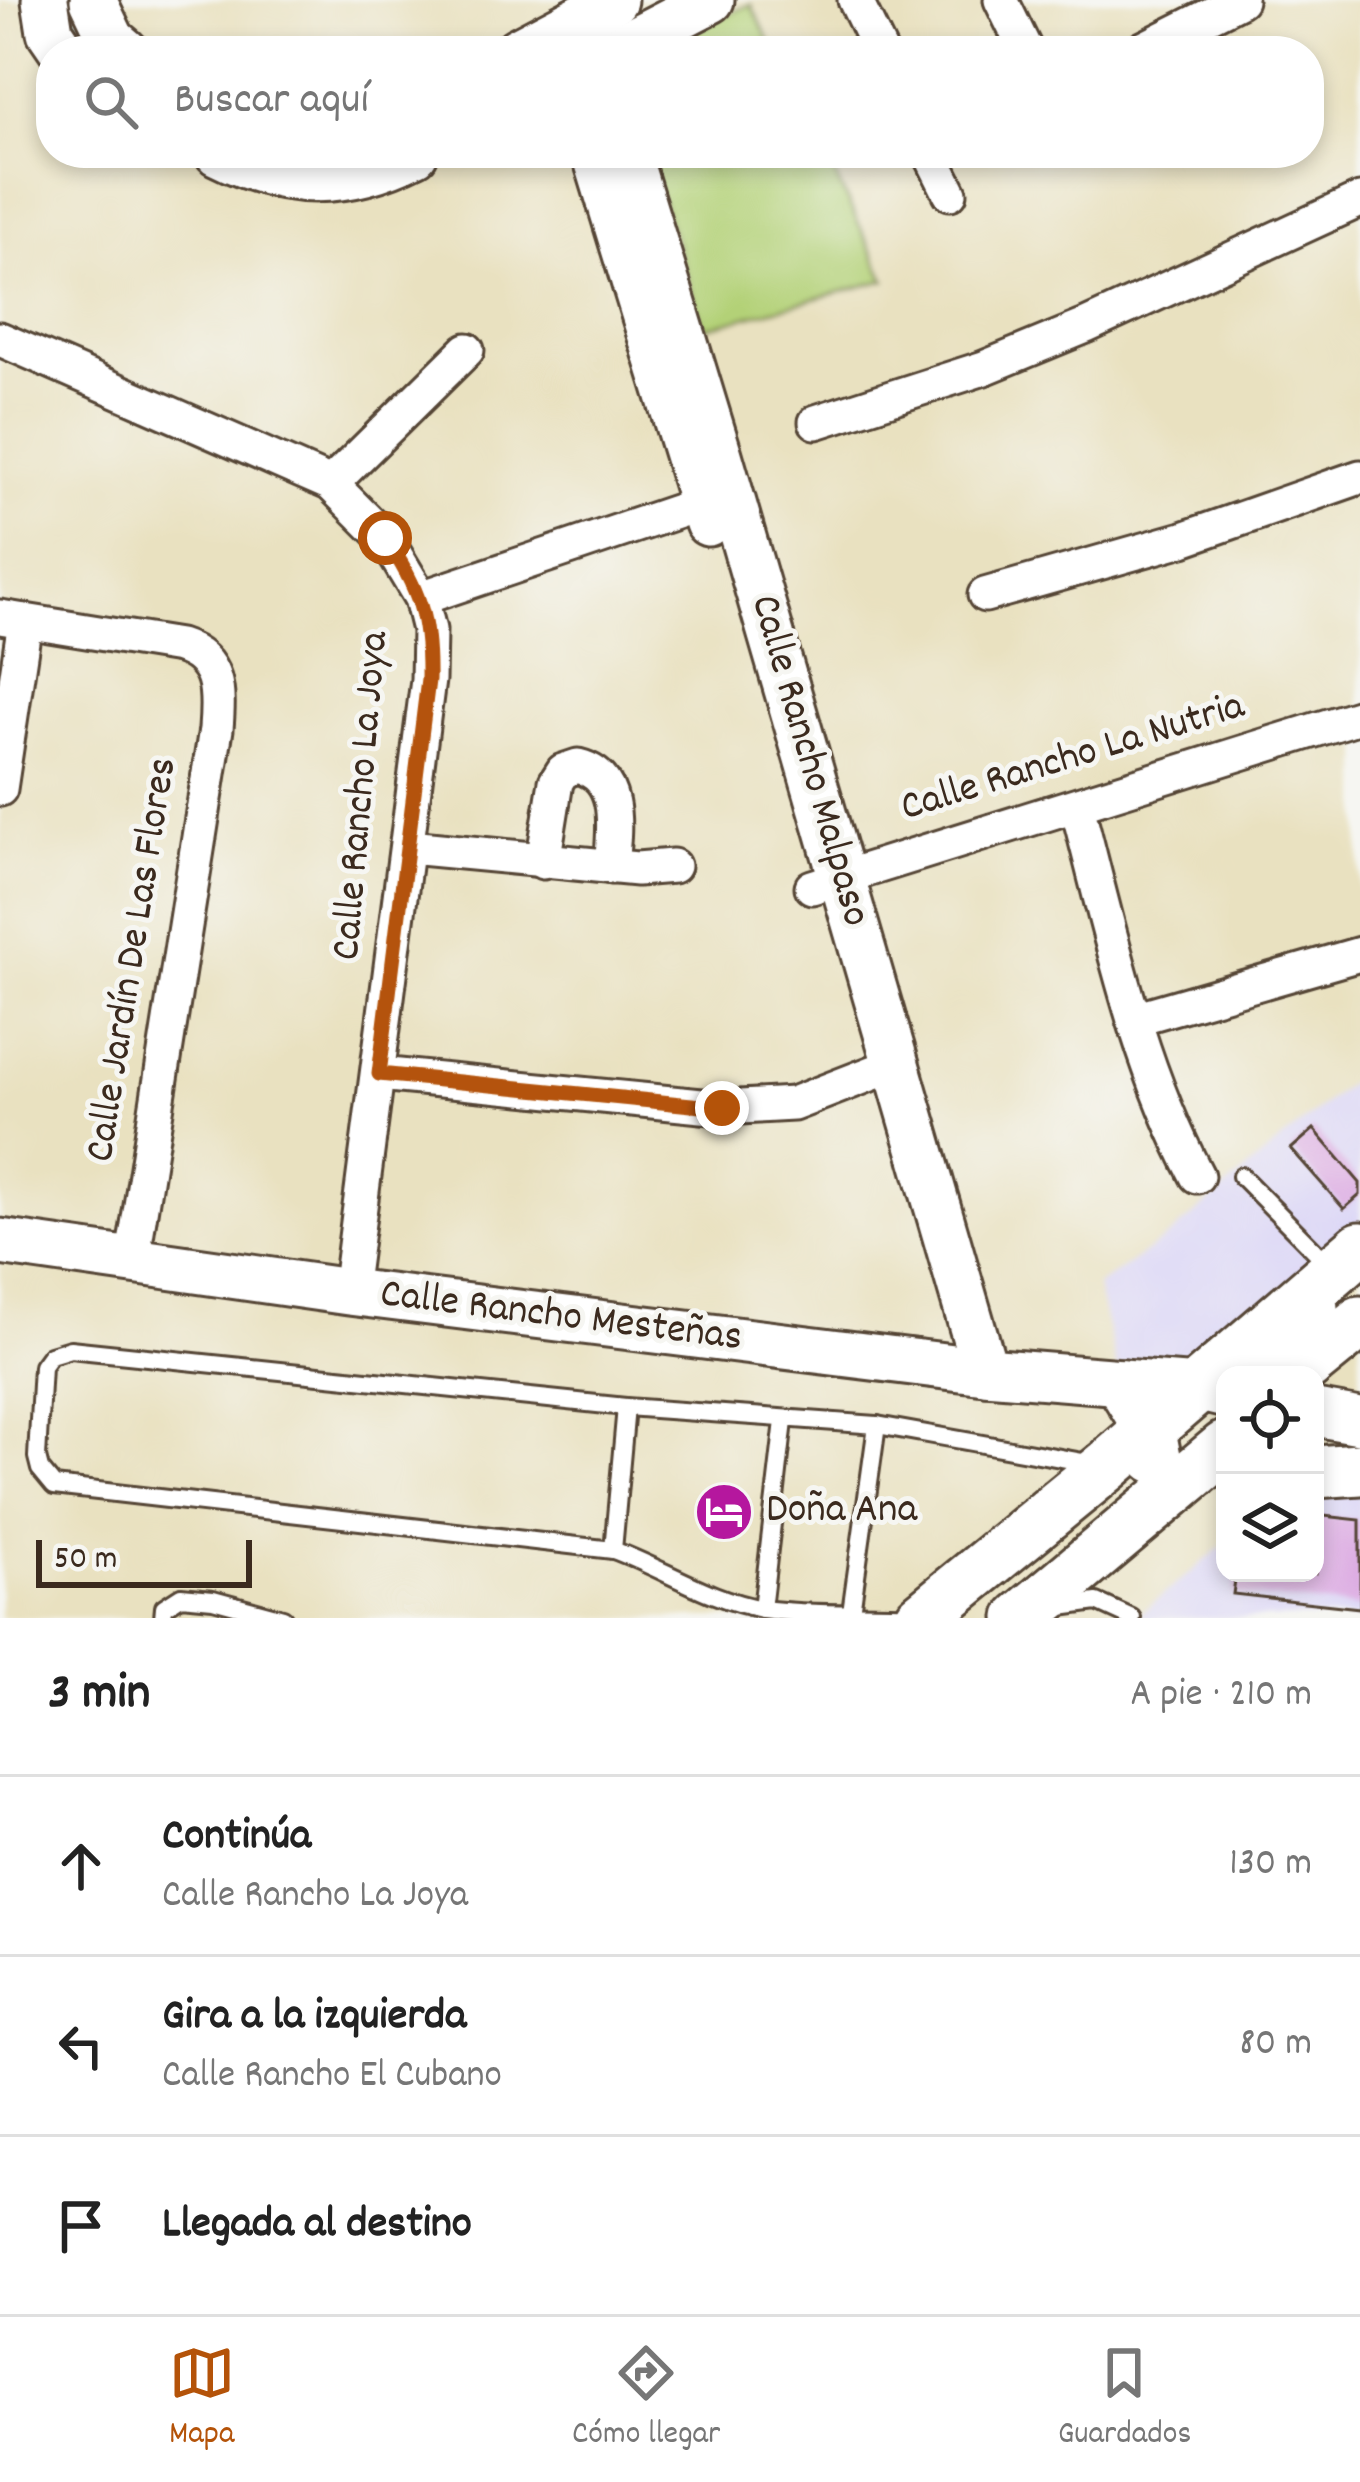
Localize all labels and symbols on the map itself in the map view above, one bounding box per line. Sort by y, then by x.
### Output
route start [358,511,412,565]
street label: Calle Rancho Malpaso [732,588,884,934]
street label: Calle Rancho La Joya [319,628,407,963]
street label: Calle Rancho La Nutria [894,678,1253,840]
street label: Calle Jardín De Las Flores [72,753,196,1167]
route end [695,1081,749,1135]
street label: Calle Rancho Mesteñas [377,1266,745,1370]
hotel icon: Doña Ana [693,1481,755,1543]
place label: Doña Ana [766,1482,918,1542]
scale bar [36,1534,252,1587]

